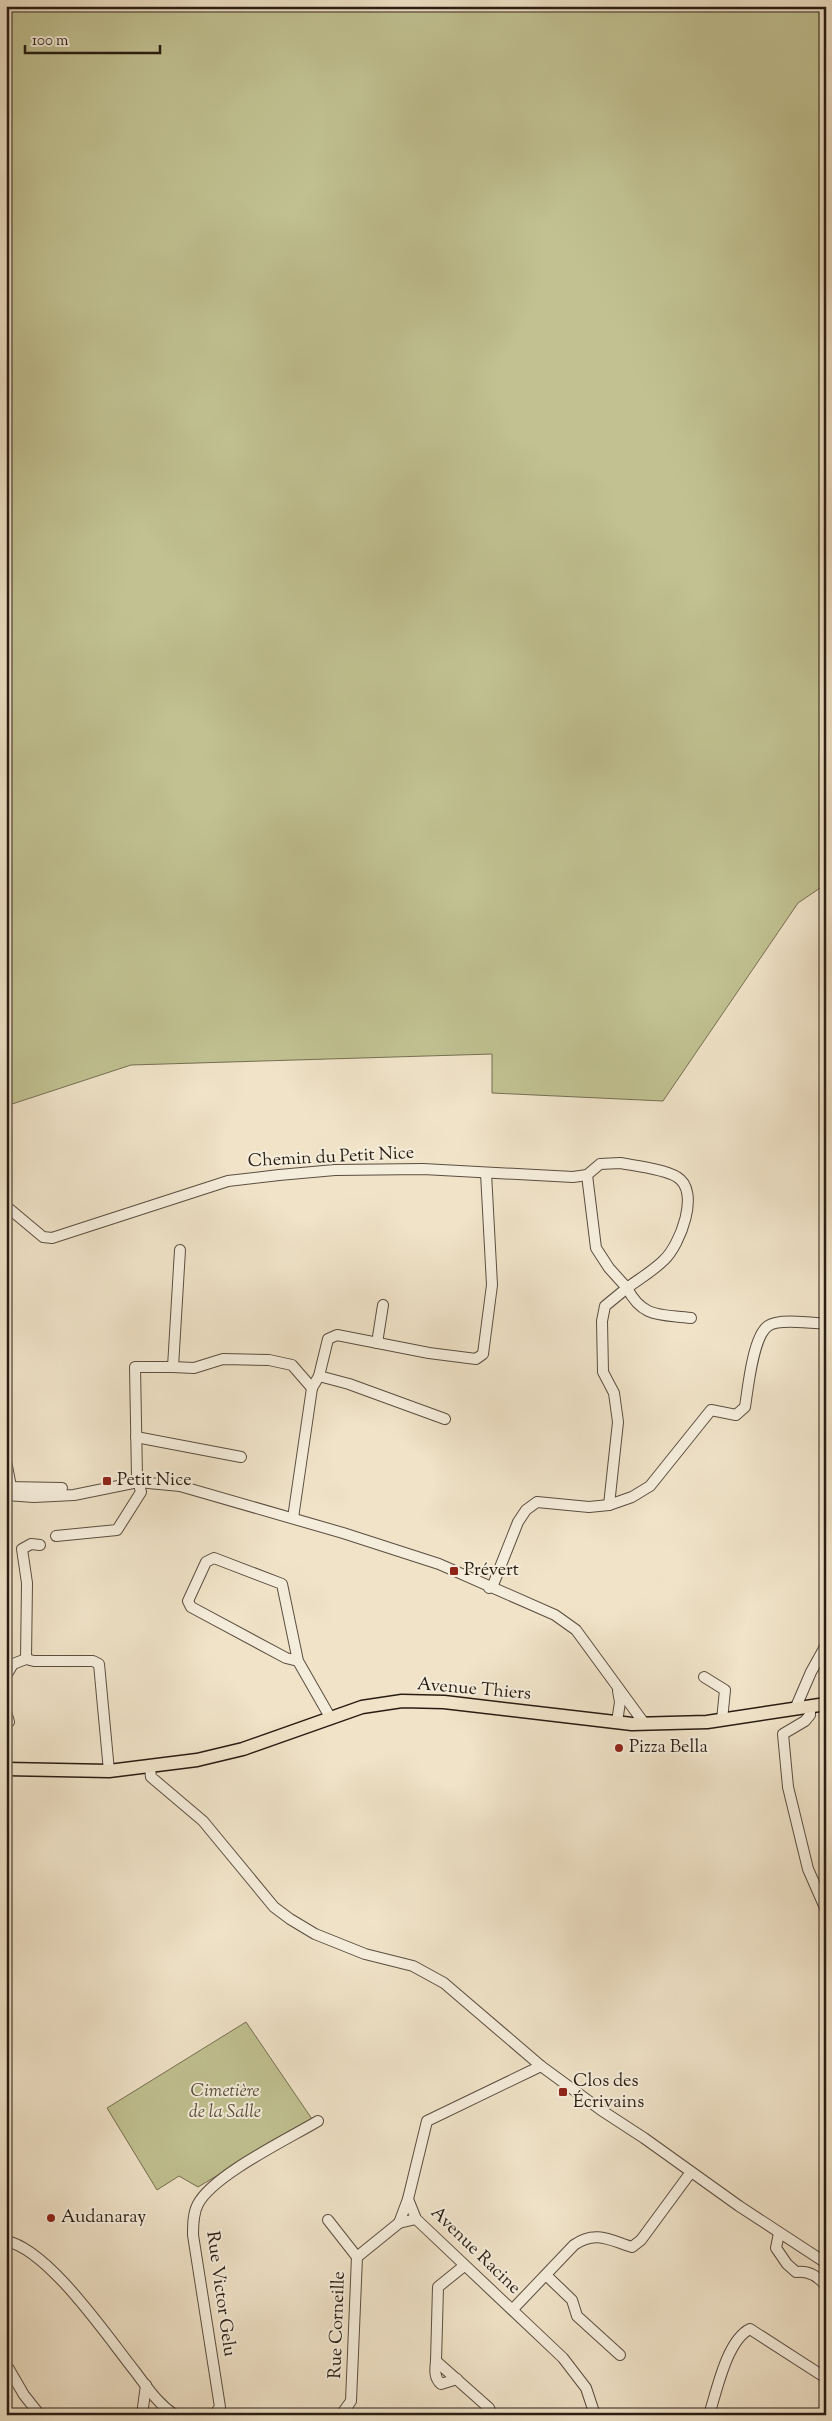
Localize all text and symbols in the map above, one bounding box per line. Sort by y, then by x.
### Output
scale bar [25,22,160,54]
text: 100 m [32,31,69,52]
street label: Chemin du Petit Nice [247,1141,415,1175]
place label: Petit Nice [117,1468,192,1494]
marker: Petit Nice [101,1475,113,1487]
place label: Prévert [464,1558,519,1584]
marker: Prévert [448,1565,460,1577]
street label: Avenue Thiers [416,1672,532,1708]
place label: Pizza Bella [629,1735,708,1761]
marker: Pizza Bella [613,1742,625,1754]
place label: Clos des Écrivains [573,2069,644,2116]
park label: Cimetière de la Salle [189,2079,261,2126]
marker: Clos des Écrivains [557,2086,569,2098]
street label: Avenue Racine [424,2201,526,2301]
place label: Audanaray [61,2205,146,2231]
marker: Audanaray [45,2212,57,2224]
street label: Rue Victor Gelu [198,2230,242,2358]
street label: Rue Corneille [323,2271,353,2379]

